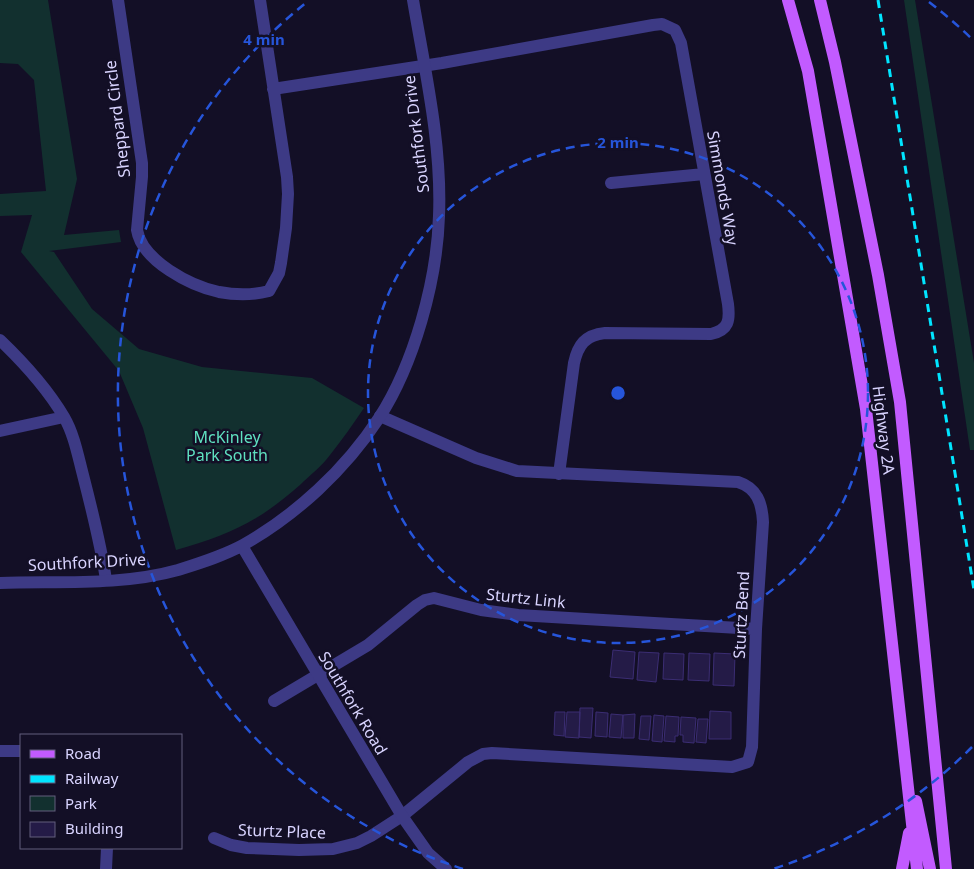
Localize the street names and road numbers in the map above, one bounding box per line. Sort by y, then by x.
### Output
street label: Sheppard Circle [99,59,135,179]
street label: Southfork Drive [398,74,434,194]
street label: Simmonds Way [702,129,744,248]
street label: Highway 2A [868,385,900,476]
street label: Southfork Drive [27,548,147,576]
street label: Sturtz Bend [728,571,754,659]
street label: Sturtz Link [485,583,567,613]
street label: Southfork Road [313,647,393,759]
street label: Sturtz Place [238,818,326,844]

